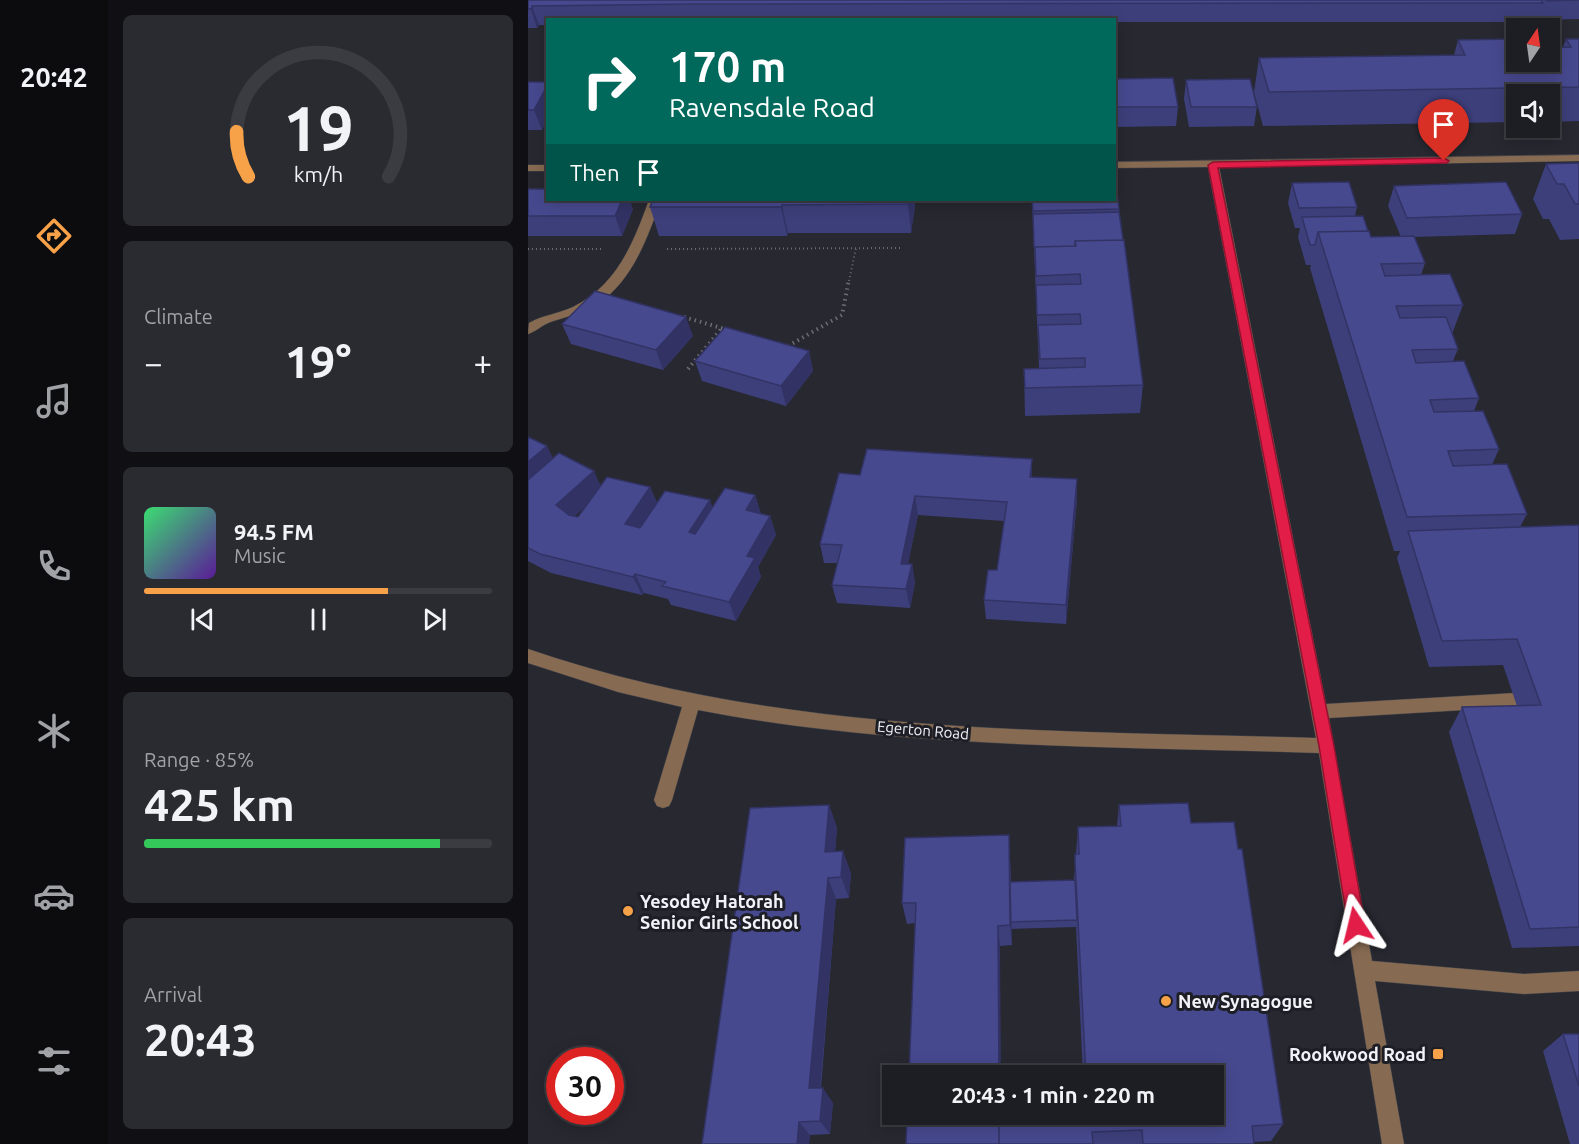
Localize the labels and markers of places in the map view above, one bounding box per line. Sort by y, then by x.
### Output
pin [1418,99,1469,161]
place label: Yesodey Hatorah Senior Girls School [640,891,799,932]
marker: Yesodey Hatorah Senior Girls School [621,904,635,918]
place label: New Synagogue [1178,991,1313,1011]
marker: New Synagogue [1159,994,1173,1008]
place label: Rookwood Road [1289,1044,1426,1064]
marker: Rookwood Road [1431,1047,1445,1061]

